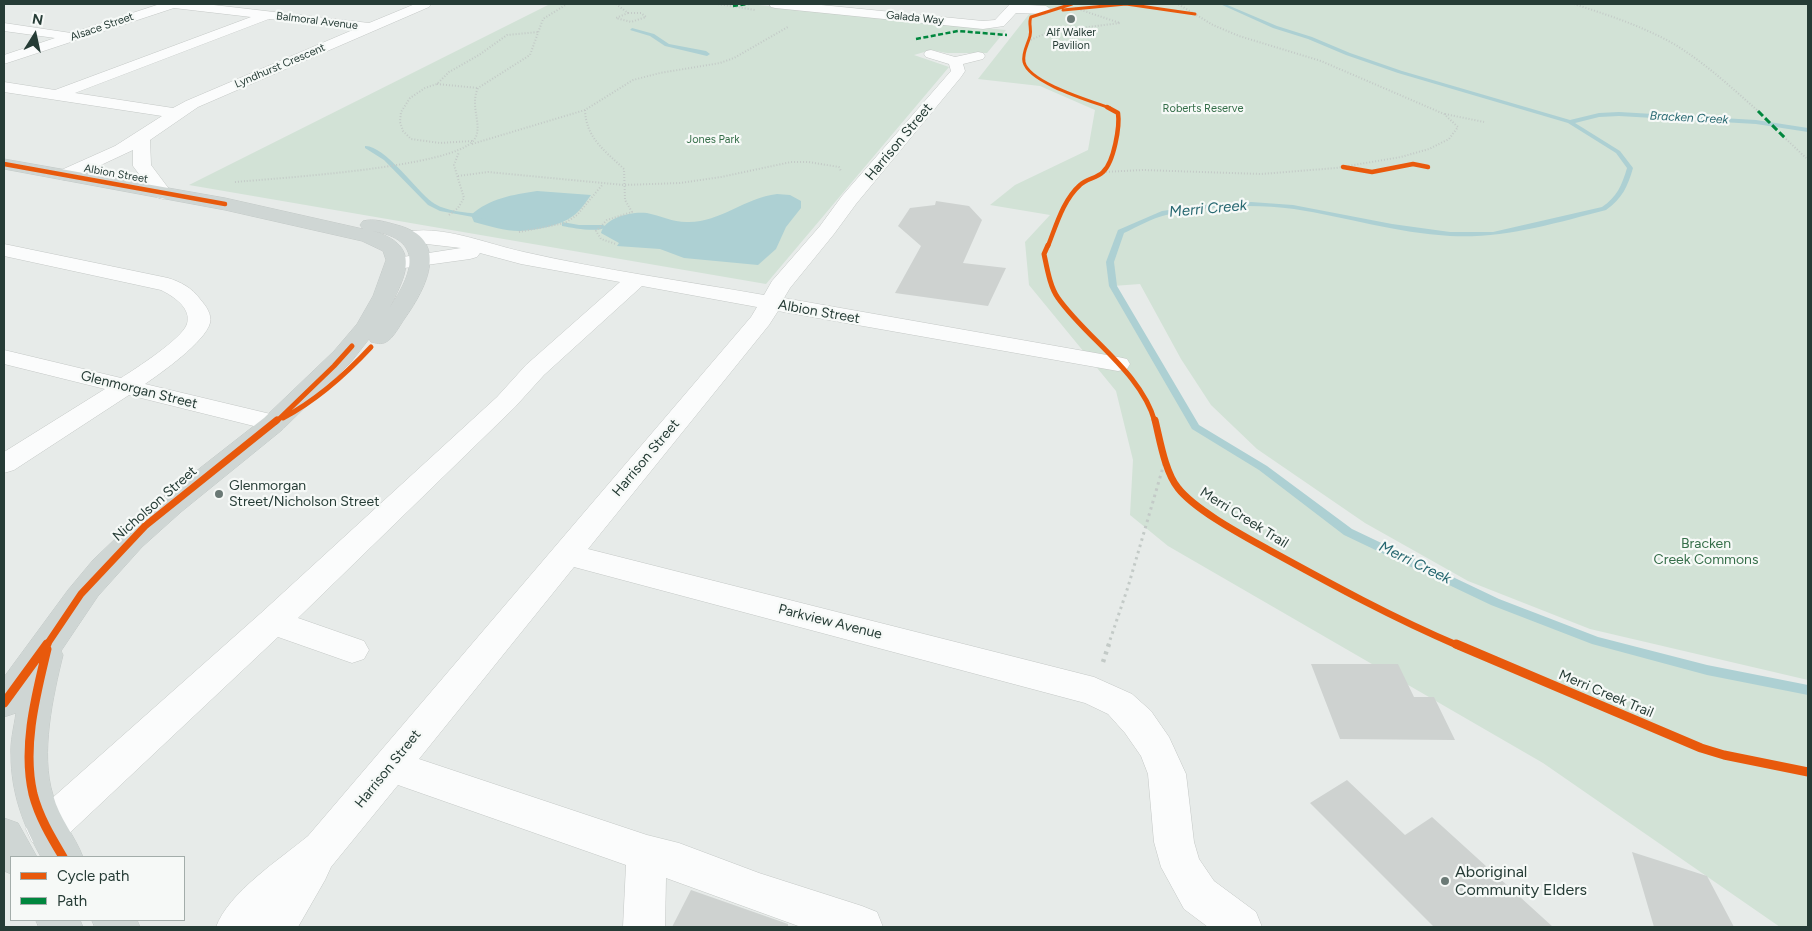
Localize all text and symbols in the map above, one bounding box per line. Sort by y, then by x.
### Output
street label: Galada Way [885,8,945,28]
street label: Balmoral Avenue [275,9,359,33]
north arrow [10,10,60,60]
text: N [31,10,44,29]
street label: Alsace Street [69,10,135,44]
marker: Alf Walker Pavilion [1065,13,1077,25]
place label: Alf Walker Pavilion [1046,26,1096,52]
street label: Lyndhurst Crescent [233,41,327,91]
street label: Harrison Street [862,100,936,184]
park label: Roberts Reserve [1163,102,1243,116]
water label: Bracken Creek [1649,109,1729,127]
park label: Jones Park [687,133,739,147]
street label: Albion Street [83,162,149,186]
water label: Merri Creek [1168,197,1248,221]
street label: Albion Street [777,297,861,327]
street label: Glenmorgan Street [79,367,199,413]
street label: Harrison Street [609,416,683,500]
street label: Nicholson Street [110,463,200,545]
place label: Glenmorgan Street/Nicholson Street [229,478,379,511]
street label: Merri Creek Trail [1197,484,1291,552]
marker: Glenmorgan Street/Nicholson Street [213,488,225,500]
park label: Bracken Creek Commons [1654,536,1758,568]
water label: Merri Creek [1376,538,1454,588]
street label: Parkview Avenue [776,601,884,643]
street label: Merri Creek Trail [1556,666,1656,722]
street label: Harrison Street [351,727,425,811]
legend [10,856,185,921]
place label: Aboriginal Community Elders [1455,862,1587,900]
text: Cycle path [57,867,129,885]
marker: Aboriginal Community Elders [1439,875,1451,887]
text: Path [57,892,87,910]

